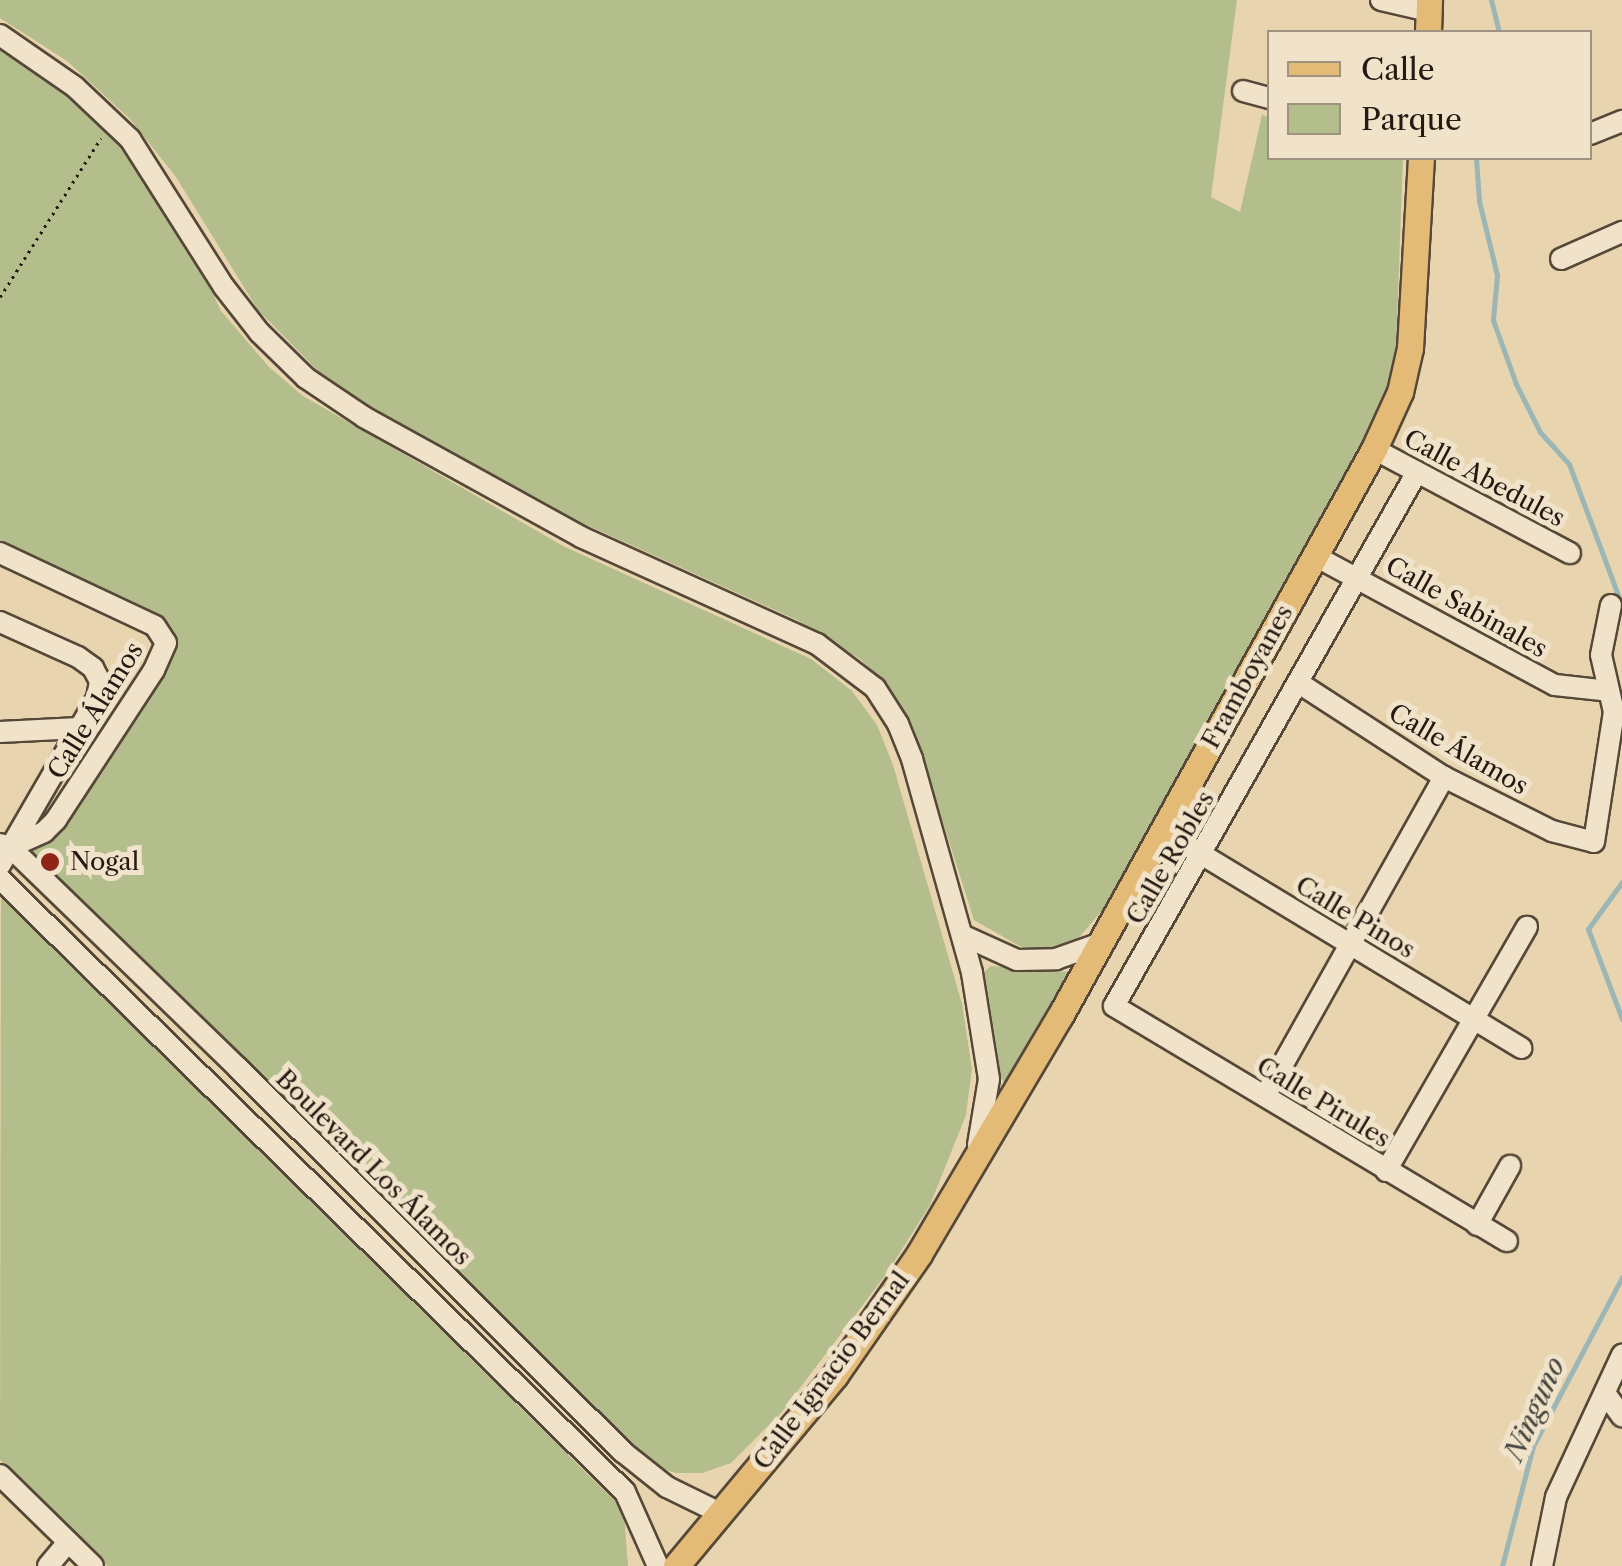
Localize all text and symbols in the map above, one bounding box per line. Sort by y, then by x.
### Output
legend [1267,30,1592,160]
text: Calle [1361,51,1435,88]
text: Parque [1361,101,1462,138]
street label: Calle Abedules [1398,424,1570,534]
street label: Calle Sabinales [1380,551,1552,665]
street label: Framboyanes [1196,600,1300,754]
street label: Calle Álamos [42,637,150,785]
street label: Calle Álamos [1383,698,1533,802]
street label: Calle Robles [1121,786,1221,930]
place label: Nogal [70,847,139,877]
marker: Nogal [39,851,61,873]
street label: Calle Pinos [1290,871,1420,965]
street label: Calle Pirules [1251,1051,1395,1155]
street label: Boulevard Los Álamos [269,1064,477,1272]
street label: Calle Ignacio Bernal [748,1266,916,1476]
water label: Ninguno [1496,1352,1572,1466]

